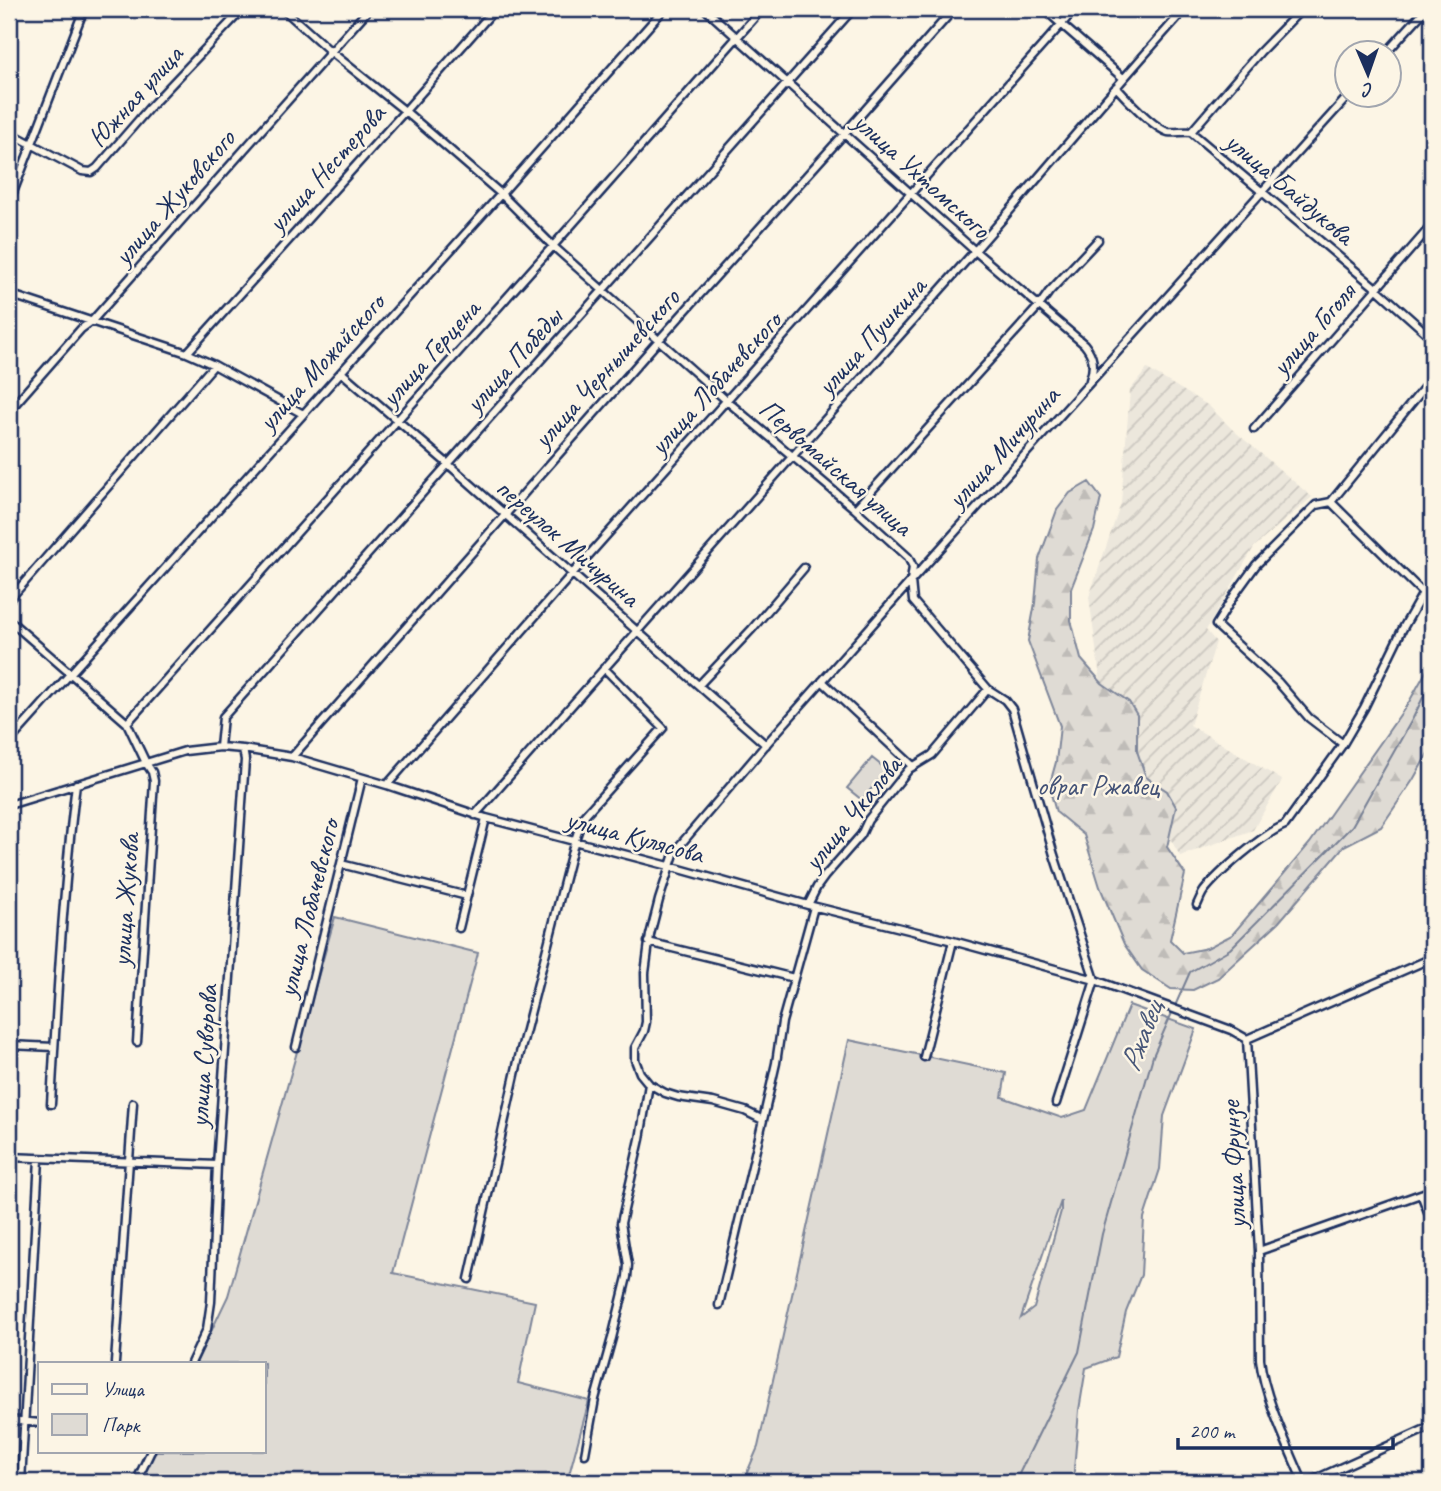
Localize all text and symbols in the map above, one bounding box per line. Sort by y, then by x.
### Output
street label: Южная улица [80,36,191,154]
north arrow [1332,38,1402,108]
text: С [1361,78,1374,102]
street label: улица Нестерова [258,95,394,241]
street label: улица Ухтомского [845,103,999,247]
street label: улица Жуковского [104,120,244,274]
street label: улица Байдукова [1217,123,1364,254]
street label: улица Пушкина [807,268,935,404]
street label: улица Гоголя [1262,273,1364,384]
street label: улица Чернышевского [524,279,688,457]
street label: улица Можайского [249,284,394,440]
street label: улица Герцена [371,290,489,415]
street label: улица Победы [455,299,571,421]
street label: улица Лобачевского [640,302,791,464]
street label: улица Мичурина [938,377,1068,517]
street label: Первомайская улица [752,391,921,544]
street label: переулок Мичурина [489,470,649,615]
street label: улица Чкалова [794,747,910,879]
park label: овраг Ржавец [1037,768,1161,803]
street label: улица Кулясова [561,800,709,872]
street label: улица Лобачевского [269,813,348,1002]
street label: улица Жукова [103,830,147,970]
street label: улица Суворова [180,982,226,1130]
water label: Ржавец [1110,993,1173,1077]
street label: улица Фрунзе [1212,1098,1254,1232]
legend [38,1362,266,1452]
text: Улица [102,1376,145,1402]
scale bar [1178,1407,1394,1451]
text: Парк [102,1412,142,1438]
text: 200 m [1189,1418,1236,1444]

